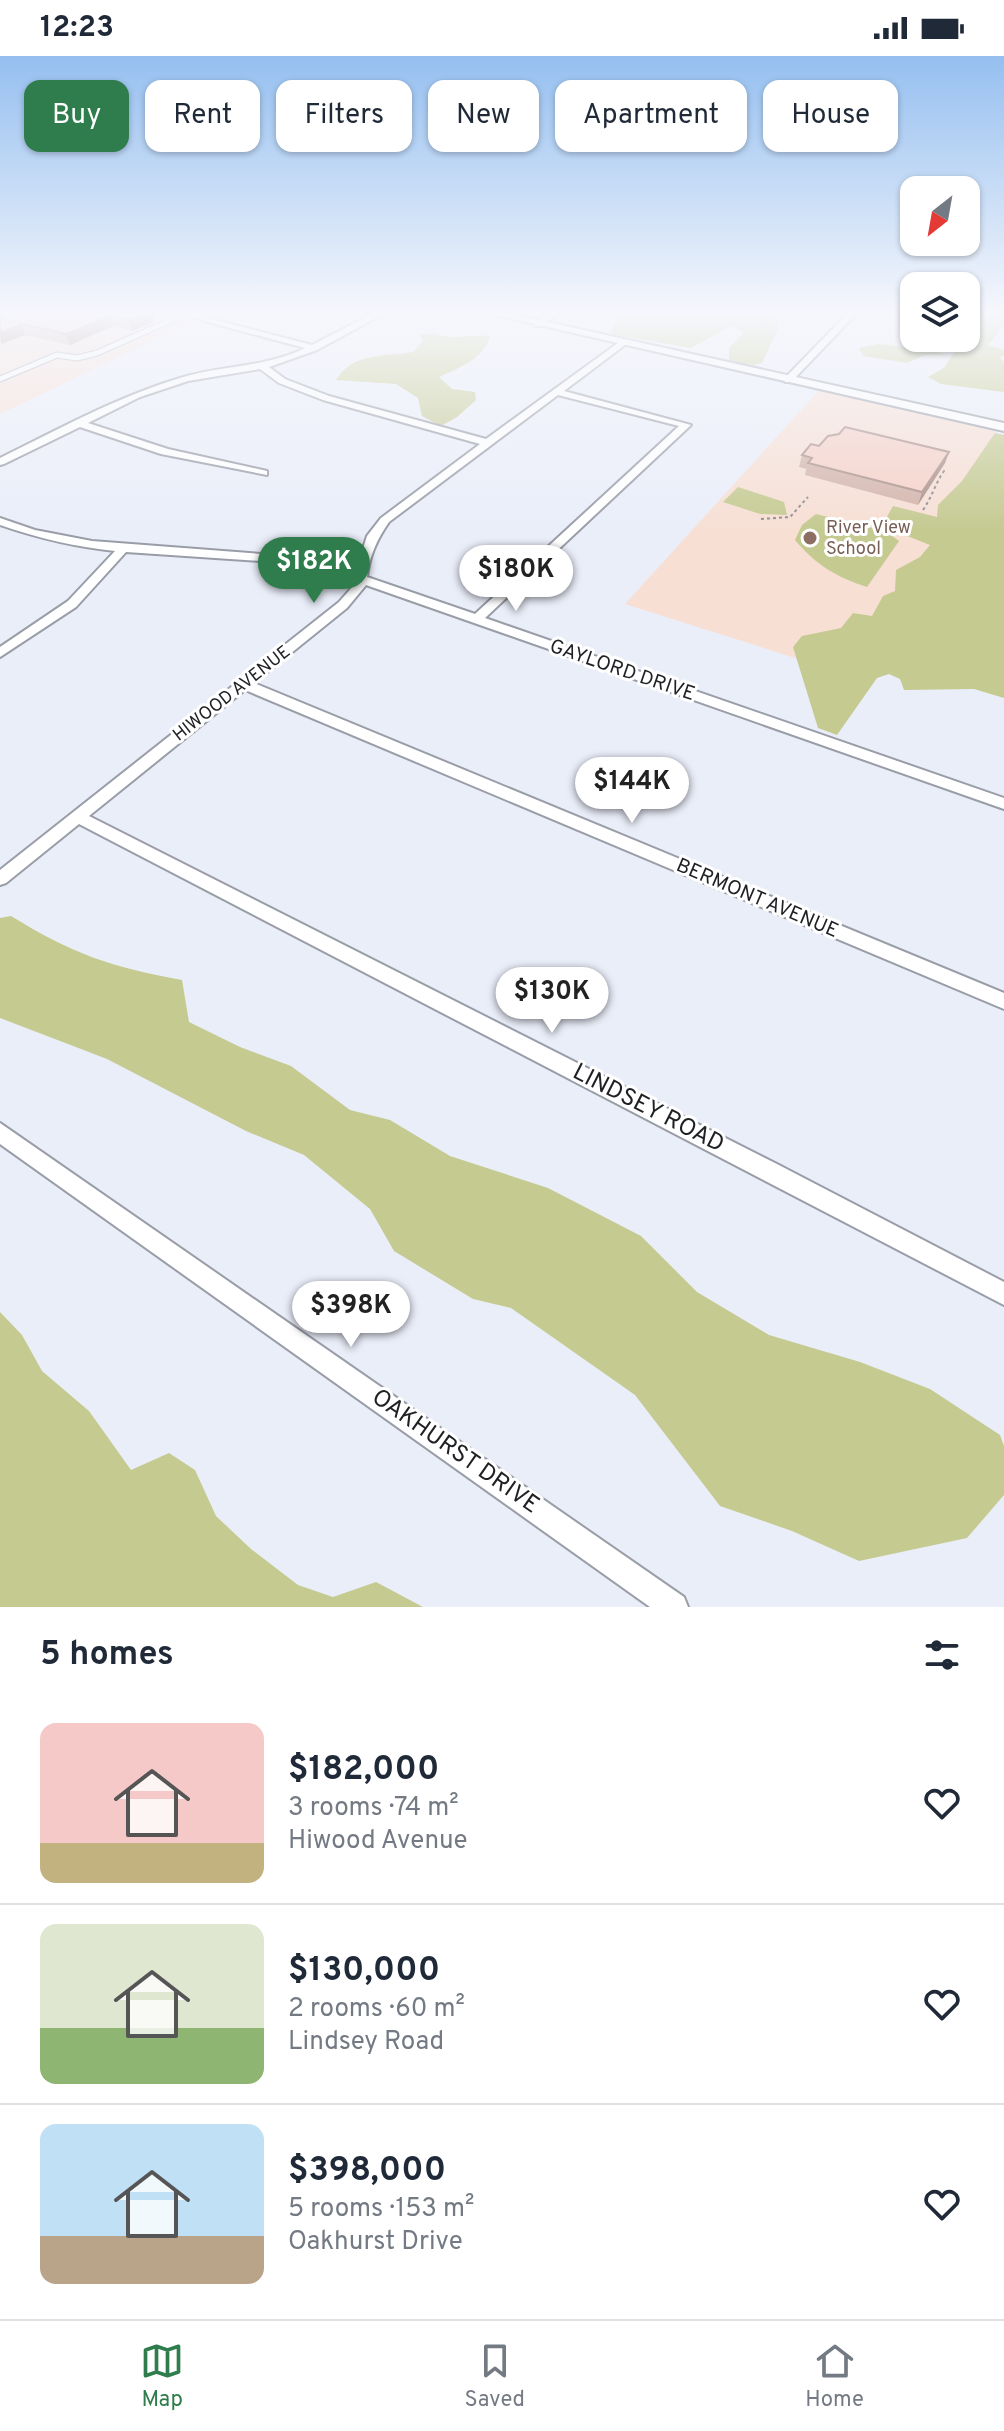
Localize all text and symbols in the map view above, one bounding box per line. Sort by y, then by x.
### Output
text: 12:23 [40,10,114,47]
chip: Buy [24,80,129,152]
chip: Rent [145,80,260,152]
chip: Filters [276,80,412,152]
chip: New [428,80,539,152]
chip: Apartment [555,80,747,152]
chip: House [763,80,898,152]
north arrow [900,176,980,256]
map controls [900,176,980,352]
button: layers [900,272,980,352]
place label: River View School [826,517,911,561]
marker: River View School [801,529,819,547]
pin: $182K [258,537,370,605]
pin: $180K [460,545,572,613]
text: $182K [276,546,352,579]
text: $180K [477,554,555,587]
street label: GAYLORD DRIVE [546,634,698,708]
street label: HIWOOD AVENUE [169,641,295,747]
pin: $144K [576,757,688,825]
text: $144K [593,766,671,799]
street label: BERMONT AVENUE [672,853,842,945]
pin: $130K [496,967,608,1035]
text: $130K [514,976,590,1009]
street label: LINDSEY ROAD [567,1058,729,1160]
pin: $398K [295,1281,407,1349]
text: $398K [310,1290,392,1323]
street label: OAKHURST DRIVE [365,1383,545,1521]
icon: filters [920,1633,964,1677]
text: 5 homes [40,1634,174,1677]
text: $182,000 [288,1749,439,1792]
icon: home [104,1755,200,1851]
icon: heart [920,1781,964,1825]
text: 3 rooms · 74 m² [288,1792,459,1825]
text: Hiwood Avenue [288,1825,468,1858]
text: $130,000 [288,1950,440,1993]
icon: home [104,1956,200,2052]
icon: heart [920,1982,964,2026]
text: 2 rooms · 60 m² [288,1993,465,2026]
text: Lindsey Road [288,2026,444,2059]
text: $398,000 [288,2150,446,2193]
icon: home [104,2156,200,2252]
icon: heart [920,2182,964,2226]
text: 5 rooms · 153 m² [288,2193,475,2226]
text: Oakhurst Drive [288,2226,463,2259]
tab: Map [140,2339,184,2414]
tab: Saved [465,2339,525,2414]
tab: Home [805,2339,864,2414]

